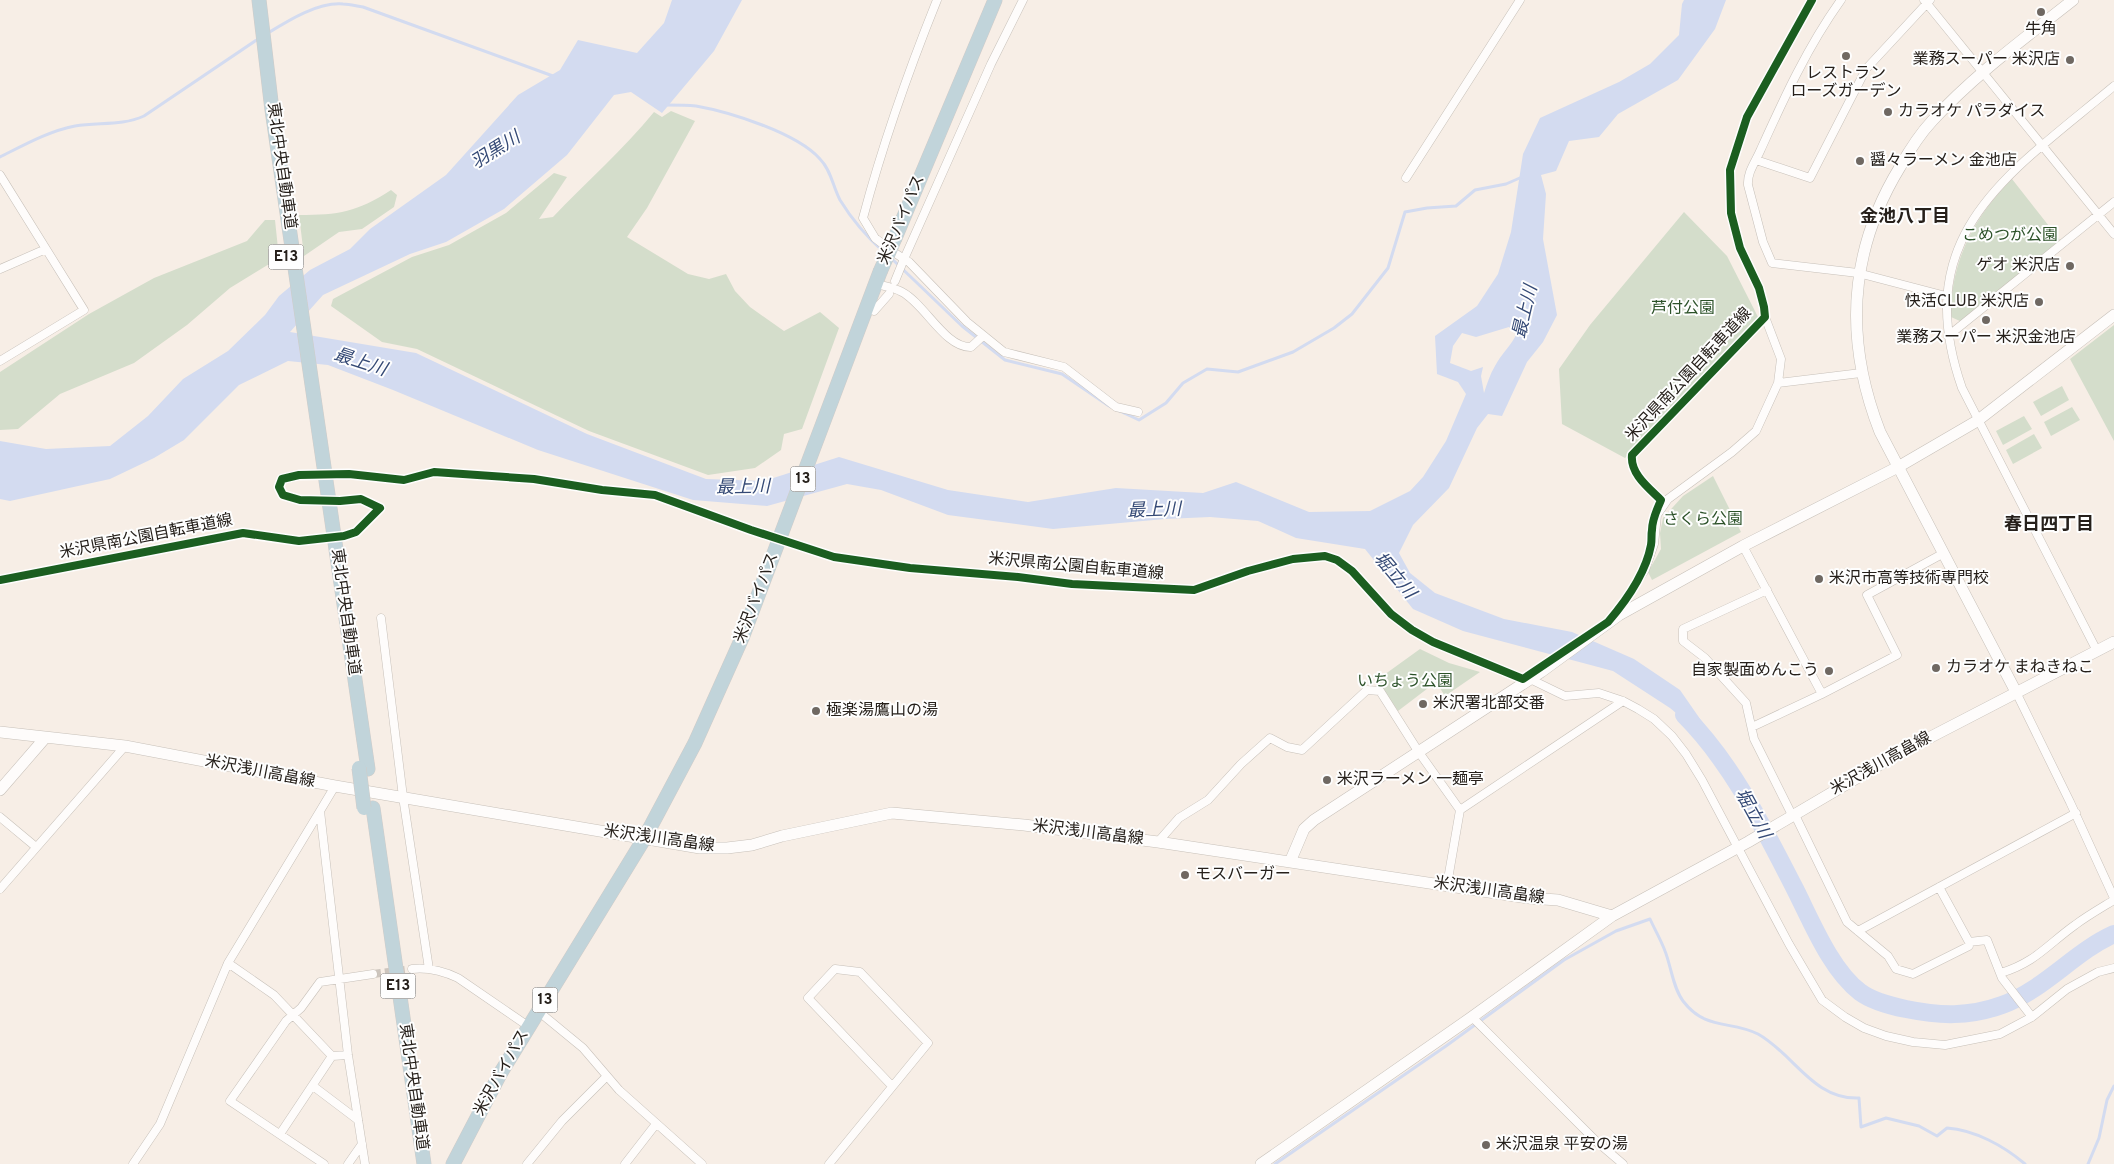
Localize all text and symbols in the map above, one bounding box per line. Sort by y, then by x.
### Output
marker: 牛角 [2035,6,2047,18]
place label: 牛角 [2025,20,2057,40]
marker: レストラン ローズガーデン [1840,50,1852,62]
place label: 業務スーパー 米沢店 [1912,50,2060,70]
marker: 業務スーパー 米沢店 [2064,54,2076,66]
place label: レストラン ローズガーデン [1790,64,1902,102]
street label: 東北中央自動車道 [262,101,300,231]
place label: カラオケ パラダイス [1898,102,2045,122]
marker: カラオケ パラダイス [1882,106,1894,118]
water label: 羽黒川 [467,126,527,175]
place label: 醤々ラーメン 金池店 [1870,151,2017,171]
marker: 醤々ラーメン 金池店 [1854,155,1866,167]
street label: 米沢バイパス [874,172,930,268]
district label: 金池八丁目 [1860,206,1950,229]
park label: こめつが公園 [1962,226,2058,246]
road number: E13 [268,244,304,270]
place label: ゲオ 米沢店 [1976,256,2060,276]
marker: ゲオ 米沢店 [2064,260,2076,272]
water label: 最上川 [1509,281,1544,341]
place label: 快活CLUB 米沢店 [1905,292,2029,312]
marker: 快活CLUB 米沢店 [2033,296,2045,308]
park label: 芦付公園 [1651,299,1715,319]
street label: 米沢県南公園自転車道線 [1622,304,1756,446]
marker: 業務スーパー 米沢金池店 [1980,314,1992,326]
place label: 業務スーパー 米沢金池店 [1896,328,2076,348]
water label: 最上川 [331,344,391,383]
road number: 13 [790,466,816,492]
water label: 最上川 [716,476,772,500]
water label: 最上川 [1127,498,1183,523]
street label: 米沢県南公園自転車道線 [58,510,234,564]
park label: さくら公園 [1663,510,1743,530]
district label: 春日四丁目 [2004,514,2094,537]
street label: 東北中央自動車道 [326,547,364,677]
water label: 堀立川 [1368,548,1421,606]
street label: 米沢県南公園自転車道線 [987,549,1165,585]
street label: 米沢バイパス [731,550,783,646]
place label: 米沢市高等技術専門校 [1829,569,1989,589]
marker: 米沢市高等技術専門校 [1813,573,1825,585]
place label: カラオケ まねきねこ [1946,658,2094,678]
place label: 自家製面めんこう [1691,661,1819,681]
marker: カラオケ まねきねこ [1930,662,1942,674]
marker: 自家製面めんこう [1823,665,1835,677]
park label: いちょう公園 [1357,672,1453,692]
place label: 米沢署北部交番 [1433,694,1545,714]
marker: 米沢署北部交番 [1417,698,1429,710]
place label: 極楽湯鷹山の湯 [826,701,938,721]
marker: 極楽湯鷹山の湯 [810,705,822,717]
street label: 米沢浅川高畠線 [1827,728,1935,800]
street label: 米沢浅川高畠線 [203,751,317,793]
place label: 米沢ラーメン 一麺亭 [1337,770,1484,790]
marker: 米沢ラーメン 一麺亭 [1321,774,1333,786]
water label: 堀立川 [1729,785,1776,845]
street label: 米沢浅川高畠線 [1031,816,1145,850]
street label: 米沢浅川高畠線 [602,821,716,857]
place label: モスバーガー [1195,865,1291,885]
marker: モスバーガー [1179,869,1191,881]
street label: 米沢浅川高畠線 [1432,873,1546,909]
road number: E13 [380,974,416,998]
road number: 13 [532,988,558,1012]
street label: 東北中央自動車道 [394,1022,432,1152]
street label: 米沢バイパス [470,1026,534,1120]
place label: 米沢温泉 平安の湯 [1496,1135,1628,1155]
marker: 米沢温泉 平安の湯 [1480,1139,1492,1151]

